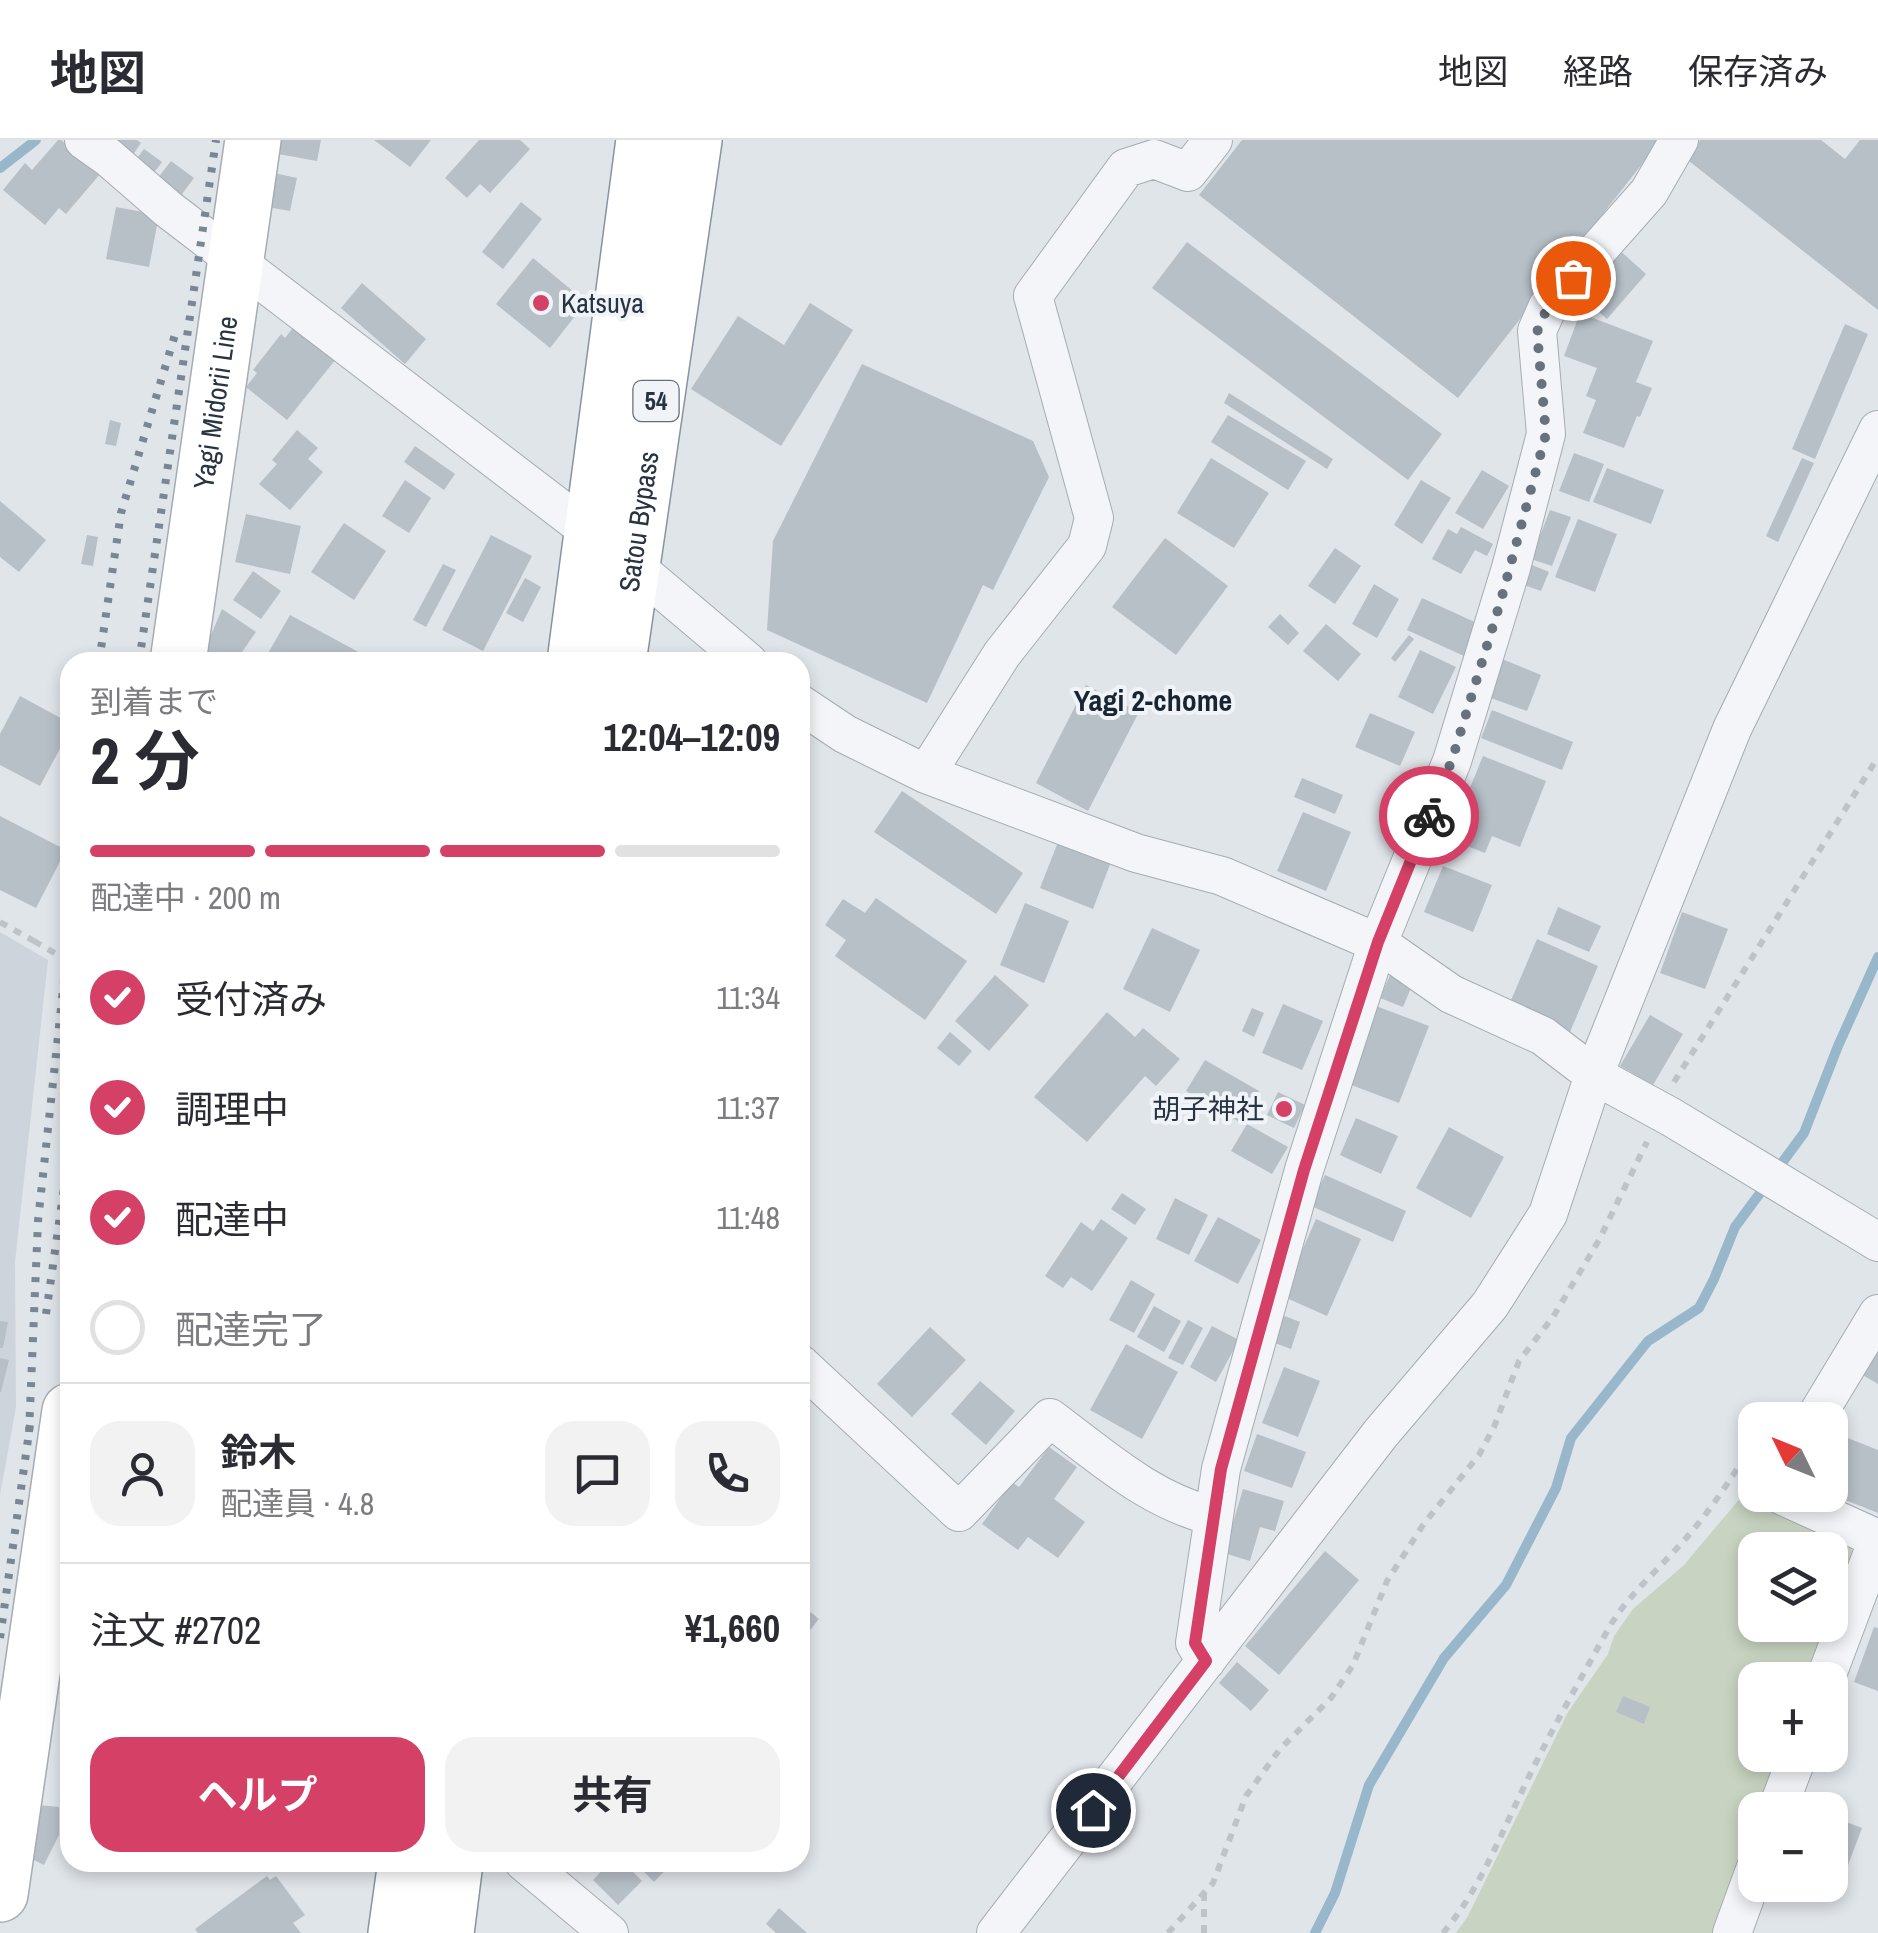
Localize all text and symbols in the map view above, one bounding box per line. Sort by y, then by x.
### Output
text: 地図 [50,40,146,105]
text: 地図 [1438,48,1508,95]
text: 経路 [1563,48,1633,95]
text: 保存済み [1688,48,1828,95]
pin [1531,236,1616,321]
icon: bag [1546,251,1601,306]
place label: Katsuya [561,284,644,322]
marker: Katsuya [530,292,552,314]
street label: Yagi Midorii Line [184,314,246,492]
road number: 54 [634,381,678,421]
street label: Satou Bypass [609,449,667,594]
text: 到着まで [90,680,218,723]
district label: Yagi 2-chome [1074,680,1232,720]
text: 12:04–12:09 [603,712,780,763]
text: 2 分 [90,717,199,804]
courier [1379,766,1479,866]
icon: bike [1402,789,1457,844]
text: 配達中 · 200 m [90,876,281,919]
icon: check [90,970,145,1025]
text: 受付済み [175,974,327,1025]
text: 11:34 [716,976,780,1019]
icon: check [90,1080,145,1135]
text: 調理中 [175,1084,289,1135]
text: 11:37 [716,1086,780,1129]
place label: 胡子神社 [1152,1090,1264,1128]
marker: 胡子神社 [1273,1098,1295,1120]
icon: check [90,1190,145,1245]
text: 配達中 [175,1194,289,1245]
text: 11:48 [716,1196,780,1239]
text: 配達完了 [175,1304,327,1355]
north arrow [1738,1402,1848,1512]
map controls [1738,1402,1848,1902]
button: person [90,1421,195,1526]
button: chat [545,1421,650,1526]
button: phone [675,1421,780,1526]
text: 鈴木 [220,1427,296,1478]
text: 配達員 · 4.8 [220,1482,374,1525]
button: layers [1738,1532,1848,1642]
text: ¥1,660 [685,1603,780,1654]
text: 注文 #2702 [90,1605,261,1656]
button: + [1738,1662,1848,1772]
button: ヘルプ [90,1737,425,1852]
button: 共有 [445,1737,780,1852]
pin [1051,1768,1136,1853]
icon: home [1066,1783,1121,1838]
button: − [1738,1792,1848,1902]

